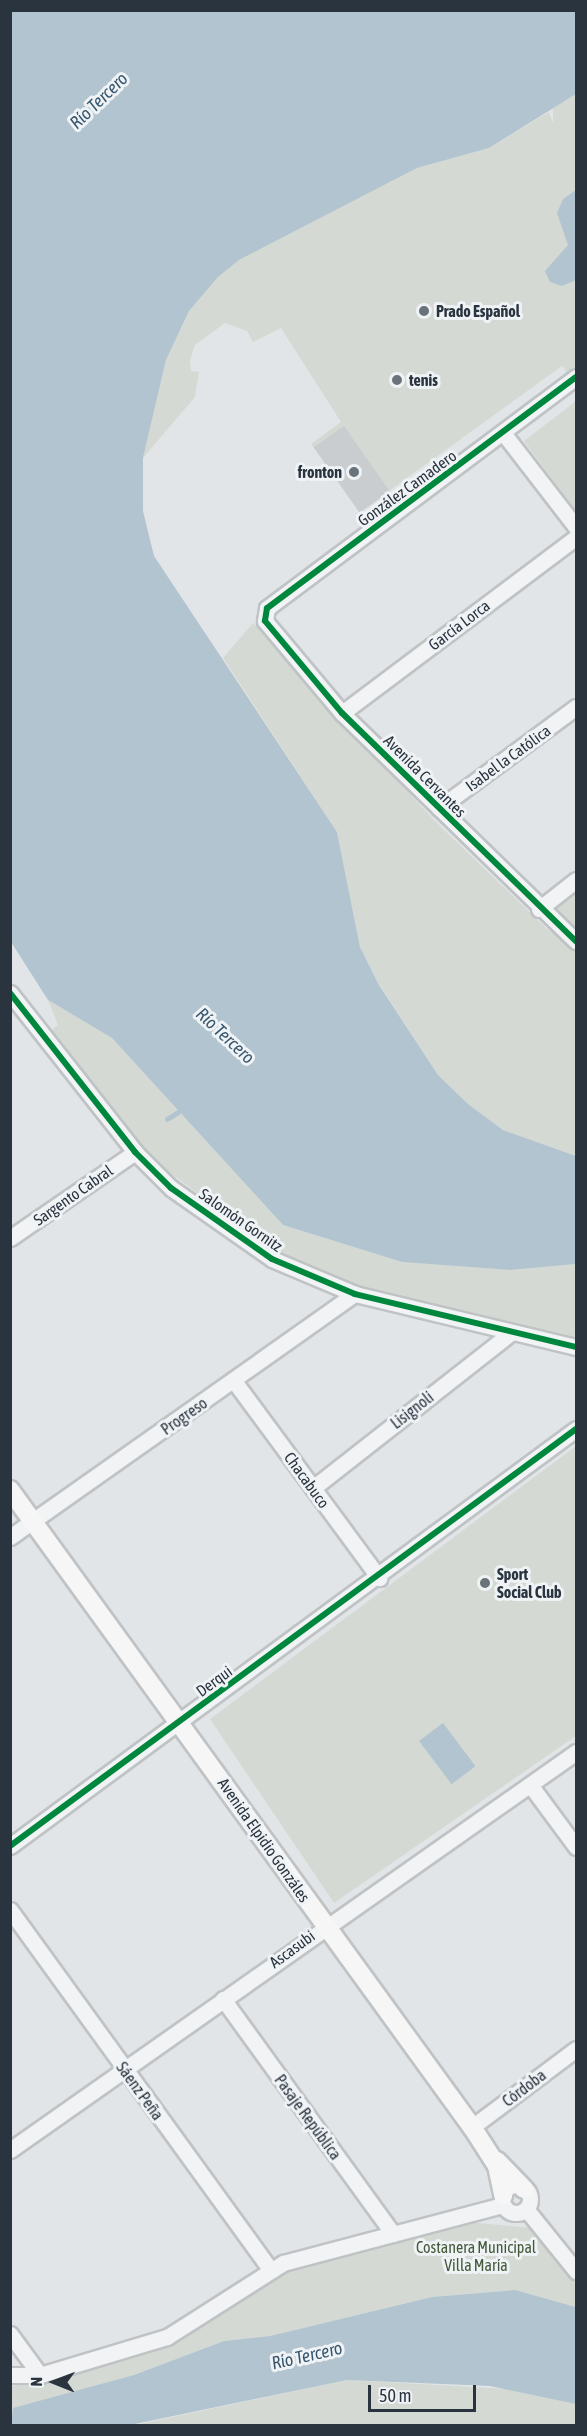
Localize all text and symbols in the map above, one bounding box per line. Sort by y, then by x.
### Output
water label: Río Tercero [66,68,132,134]
place label: Prado Español [436,301,520,321]
marker: Prado Español [417,304,431,318]
place label: tenis [409,370,438,390]
marker: tenis [390,373,404,387]
street label: González Camadero [354,446,460,530]
place label: fronton [298,462,342,482]
marker: fronton [347,465,361,479]
street label: García Lorca [425,596,493,654]
street label: Isabel la Católica [462,721,554,795]
street label: Avenida Cervantes [380,731,470,821]
water label: Río Tercero [191,1004,259,1068]
street label: Sargento Cabral [30,1161,116,1229]
street label: Salomón Gornitz [196,1184,286,1256]
street label: Lisignoli [387,1387,437,1433]
street label: Progreso [157,1393,211,1439]
street label: Chacabuco [280,1448,334,1512]
place label: Sport Social Club [497,1564,561,1602]
marker: Sport Social Club [478,1576,492,1590]
street label: Derqui [192,1661,236,1701]
street label: Avenida Elpidio Gonzáles [214,1774,314,1906]
street label: Ascasubi [266,1926,318,1972]
street label: Sáenz Peña [112,2058,168,2124]
street label: Córdoba [498,2065,550,2111]
street label: Pasaje República [271,2071,345,2163]
park label: Costanera Municipal Villa María [416,2237,536,2275]
water label: Río Tercero [270,2337,344,2375]
north arrow [24,2352,84,2412]
scale bar [371,2373,479,2411]
text: N [27,2377,45,2387]
text: 50 m [379,2385,411,2406]

